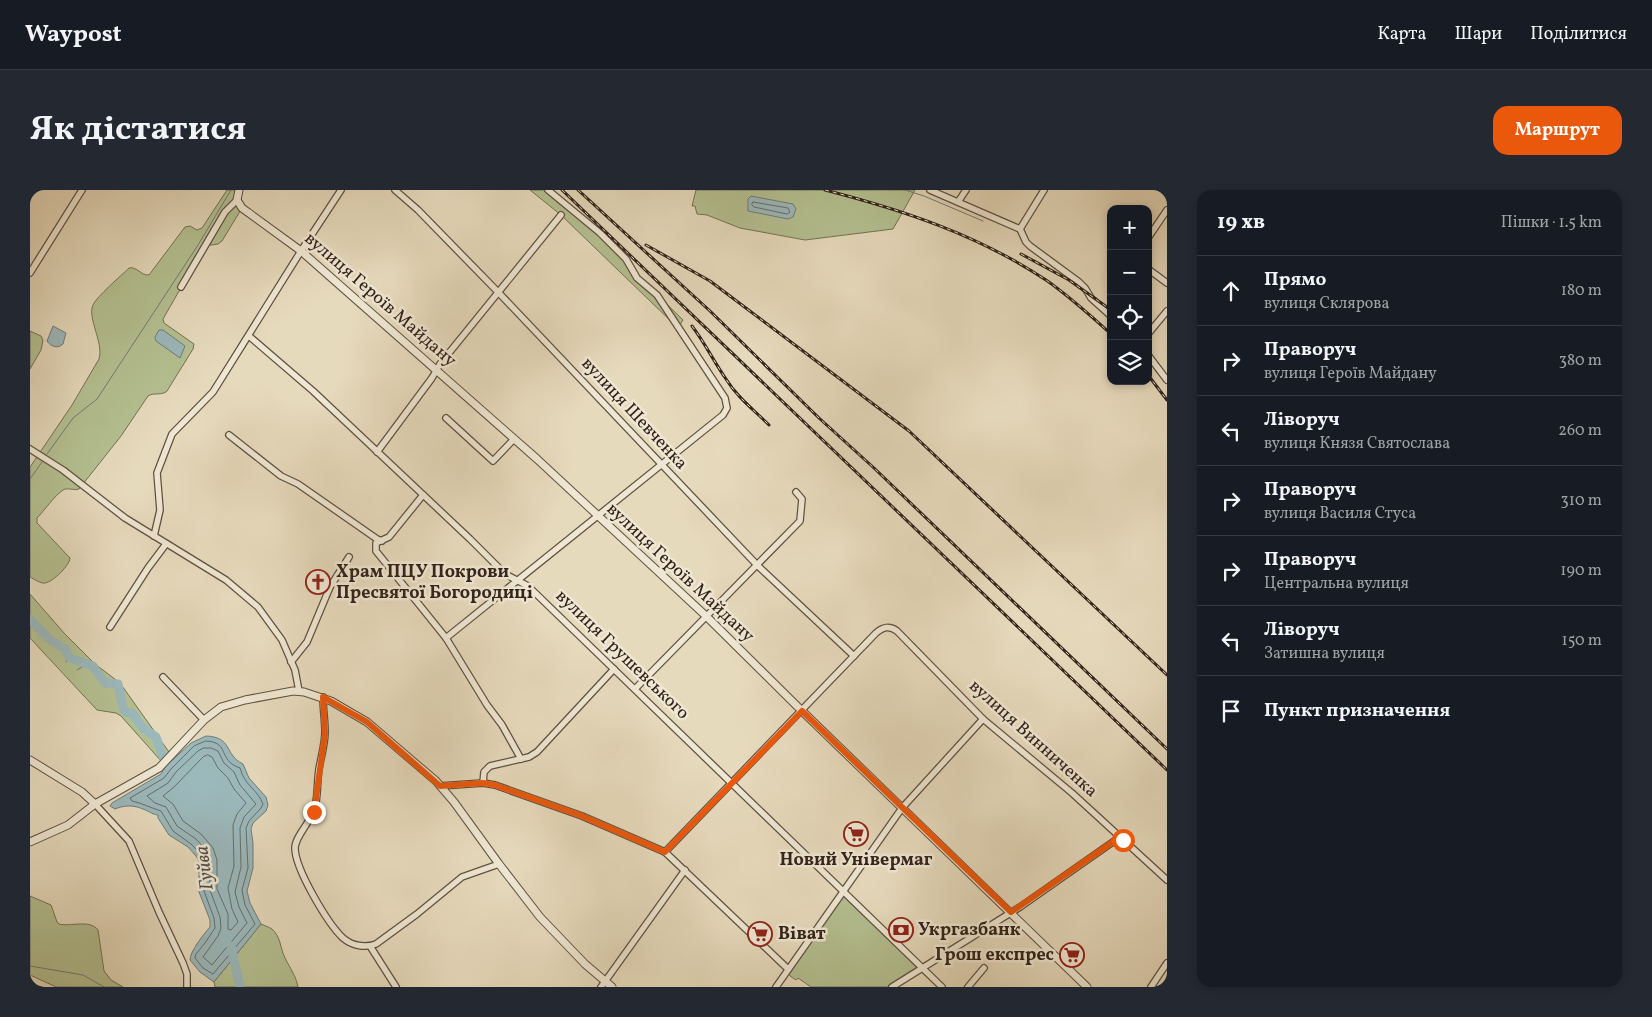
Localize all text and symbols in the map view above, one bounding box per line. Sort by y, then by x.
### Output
text: Waypost [25,18,122,52]
text: Карта [1378,22,1426,47]
text: Шари [1454,22,1502,47]
text: Поділитися [1530,22,1627,47]
text: Як дістатися [30,106,246,154]
button: Маршрут [1493,106,1622,155]
map controls [1107,205,1152,385]
button: + [1107,205,1152,250]
text: 19 хв [1217,208,1265,237]
text: Пішки · 1.5 km [1501,212,1602,234]
street label: вулиця Героїв Майдану [298,227,462,373]
button: − [1107,250,1152,295]
text: Прямо [1264,267,1326,293]
icon: ahead [1217,277,1245,305]
text: 180 m [1561,280,1602,302]
text: вулиця Склярова [1264,293,1389,315]
button: locate [1107,295,1152,340]
text: Праворуч [1264,337,1356,363]
button: layers [1107,340,1152,385]
icon: right [1217,347,1245,375]
text: 380 m [1559,350,1602,372]
street label: вулиця Шевченка [575,352,693,476]
text: вулиця Героїв Майдану [1264,363,1437,385]
text: Ліворуч [1264,407,1339,433]
icon: left [1217,417,1245,445]
text: 260 m [1558,420,1602,442]
text: вулиця Князя Святослава [1264,433,1450,455]
text: Праворуч [1264,477,1356,503]
icon: right [1217,487,1245,515]
text: 310 m [1561,490,1602,512]
street label: вулиця Героїв Майдану [600,498,760,649]
text: вулиця Василя Стуса [1264,503,1416,525]
text: Праворуч [1264,547,1356,573]
icon: right [1217,557,1245,585]
place label: Храм ПЦУ Покрови Пресвятої Богородиці [336,560,533,606]
text: 190 m [1560,560,1602,582]
church icon: Храм ПЦУ Покрови Пресвятої Богородиці [305,569,331,595]
text: Центральна вулиця [1264,573,1409,595]
street label: вулиця Грушевського [550,584,694,726]
text: Ліворуч [1264,617,1339,643]
icon: left [1217,627,1245,655]
text: 150 m [1561,630,1602,652]
text: Затишна вулиця [1264,643,1385,665]
street label: вулиця Винниченка [963,674,1103,804]
icon: arrive [1217,697,1245,725]
text: Пункт призначення [1264,698,1450,724]
route end [303,801,326,824]
supermarket icon: Новий Універмаг [843,821,869,847]
route start [1112,829,1135,852]
water label: Гуйва [189,844,221,892]
place label: Новий Універмаг [780,848,933,873]
bank icon: Укргазбанк [888,917,914,943]
place label: Укргазбанк [918,918,1021,943]
supermarket icon: Віват [747,921,773,947]
place label: Віват [778,922,826,947]
supermarket icon: Грош експрес [1059,942,1085,968]
place label: Грош експрес [935,943,1054,968]

